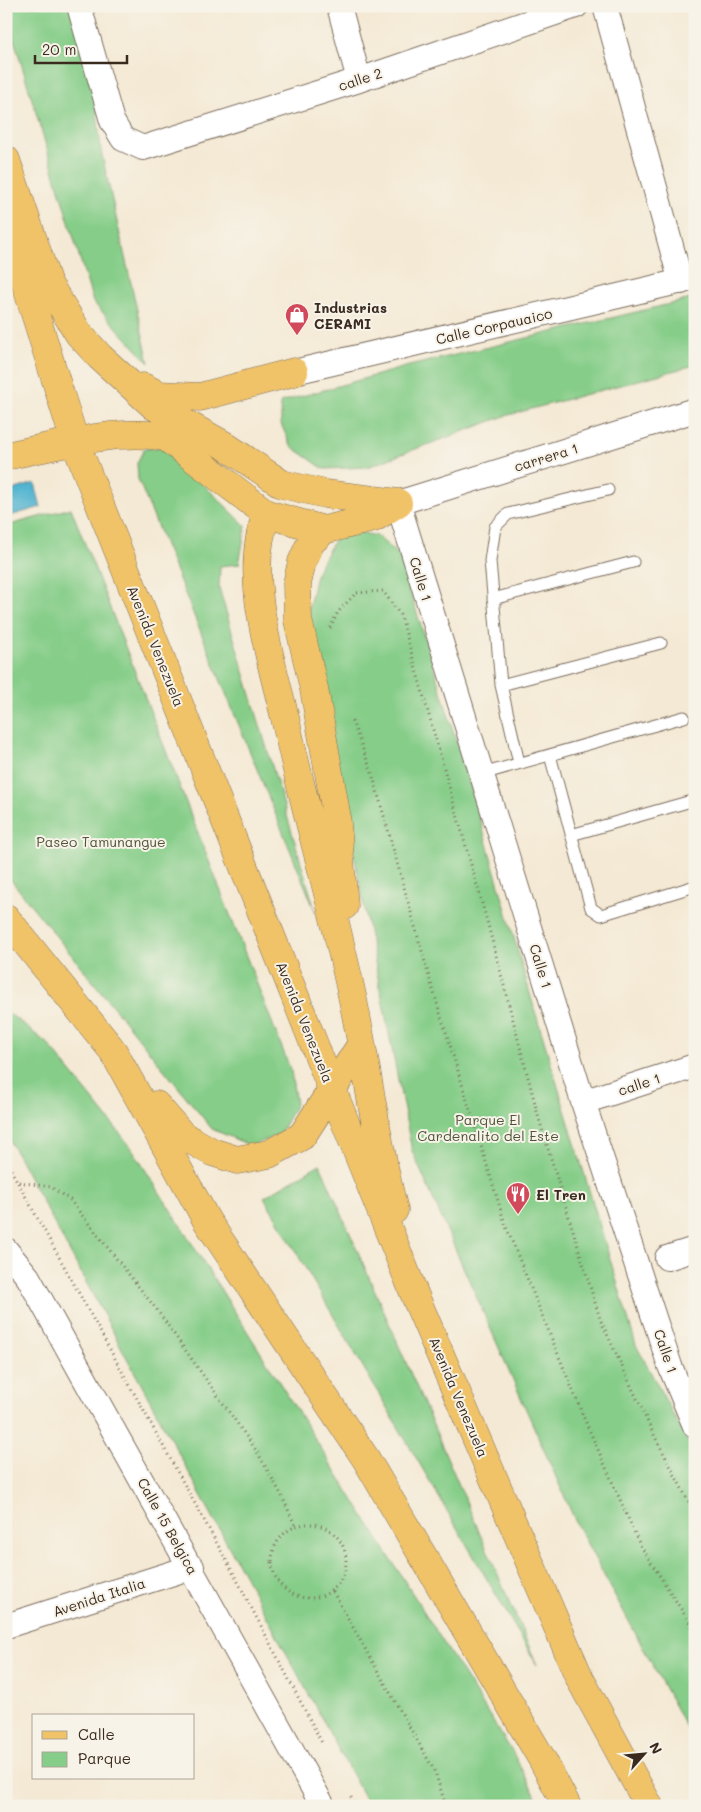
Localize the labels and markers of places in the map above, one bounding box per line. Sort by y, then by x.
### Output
place label: Industrias CERAMI [314,298,387,333]
shop icon: Industrias CERAMI [284,302,310,336]
restaurant icon: El Tren [505,1181,531,1215]
place label: El Tren [536,1185,586,1204]

